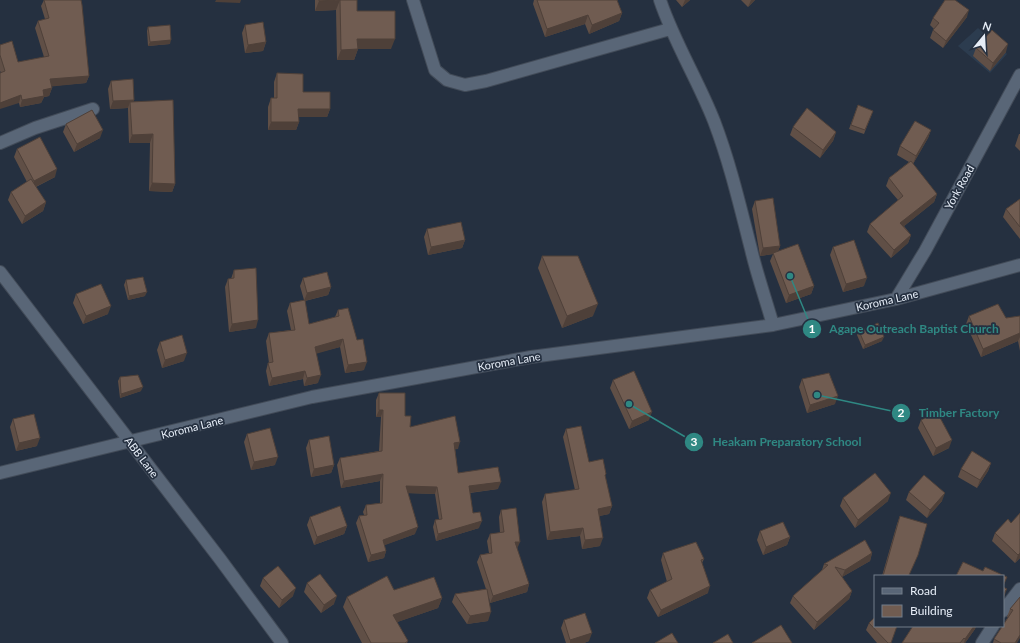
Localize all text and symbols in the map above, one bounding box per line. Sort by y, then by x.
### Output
north arrow [964,16,1004,56]
text: N [981,19,993,34]
street label: York Road [942,163,976,211]
street label: Koroma Lane [855,286,920,313]
callout: Agape Outreach Baptist Church [802,317,1007,341]
text: 1 [809,321,816,336]
text: Agape Outreach Baptist Church [828,321,999,336]
street label: Koroma Lane [477,349,542,373]
callout: Timber Factory [891,401,1008,425]
text: 2 [898,405,905,420]
text: Timber Factory [919,405,1000,420]
street label: Koroma Lane [160,413,225,441]
callout: Heakam Preparatory School [684,430,869,454]
street label: ABB Lane [122,434,162,480]
text: 3 [691,434,698,449]
text: Heakam Preparatory School [713,434,862,449]
legend [874,575,1004,627]
text: Road [910,583,937,598]
text: Building [910,603,953,618]

